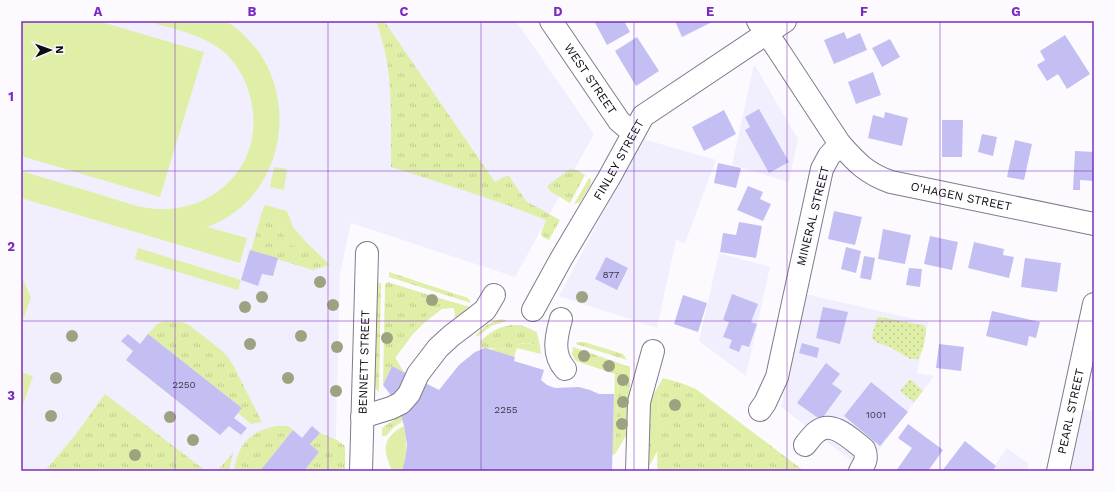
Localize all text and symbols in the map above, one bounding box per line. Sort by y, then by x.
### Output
text: A [94,4,103,19]
text: B [248,4,257,19]
text: C [400,4,409,19]
text: D [553,4,563,19]
text: E [706,4,714,19]
text: F [860,4,868,19]
text: G [1011,4,1021,19]
north arrow [30,30,70,70]
street label: WEST STREET [561,41,619,117]
text: N [53,45,66,54]
text: 1 [8,89,14,104]
street label: FINLEY STREET [591,117,647,203]
street label: MINERAL STREET [794,165,832,267]
street label: O'HAGEN STREET [909,179,1013,214]
text: 2 [7,239,15,254]
house number: 877 [603,269,620,280]
street label: BENNETT STREET [356,310,372,414]
street label: PEARL STREET [1055,367,1087,455]
house number: 2250 [172,379,196,390]
text: 3 [7,388,15,403]
house number: 2255 [494,404,518,415]
house number: 1001 [866,409,886,420]

